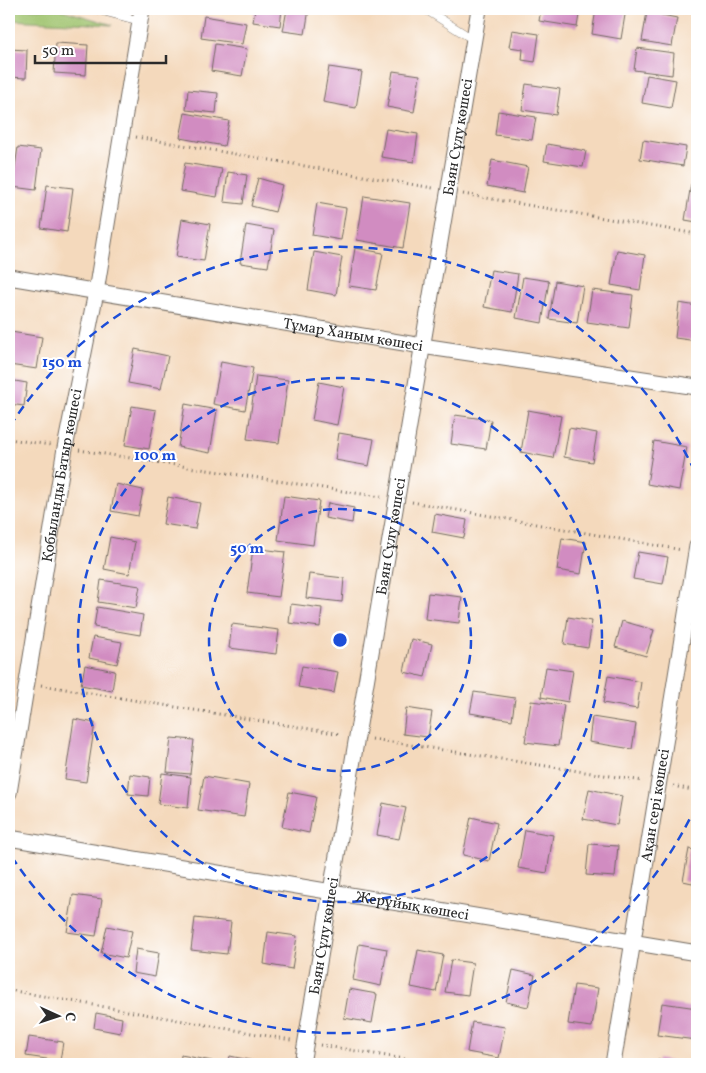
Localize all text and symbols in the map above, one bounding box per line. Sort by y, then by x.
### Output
scale bar [35,32,166,64]
text: 50 m [42,41,74,62]
street label: Баян Сұлу көшесі [439,77,479,197]
street label: Тұмар Ханым көшесі [281,314,425,358]
text: 150 m [42,353,82,374]
street label: Қобыланды Батыр көшесі [38,387,89,564]
text: 100 m [134,446,177,467]
street label: Баян Сұлу көшесі [372,476,412,597]
text: 50 m [230,539,264,560]
centre of rings [331,631,349,649]
street label: Ақан сері көшесі [637,747,676,864]
street label: Баян Сұлу көшесі [305,876,345,996]
street label: Жерұйық көшесі [354,887,471,927]
north arrow [32,990,82,1040]
text: С [60,1012,79,1022]

